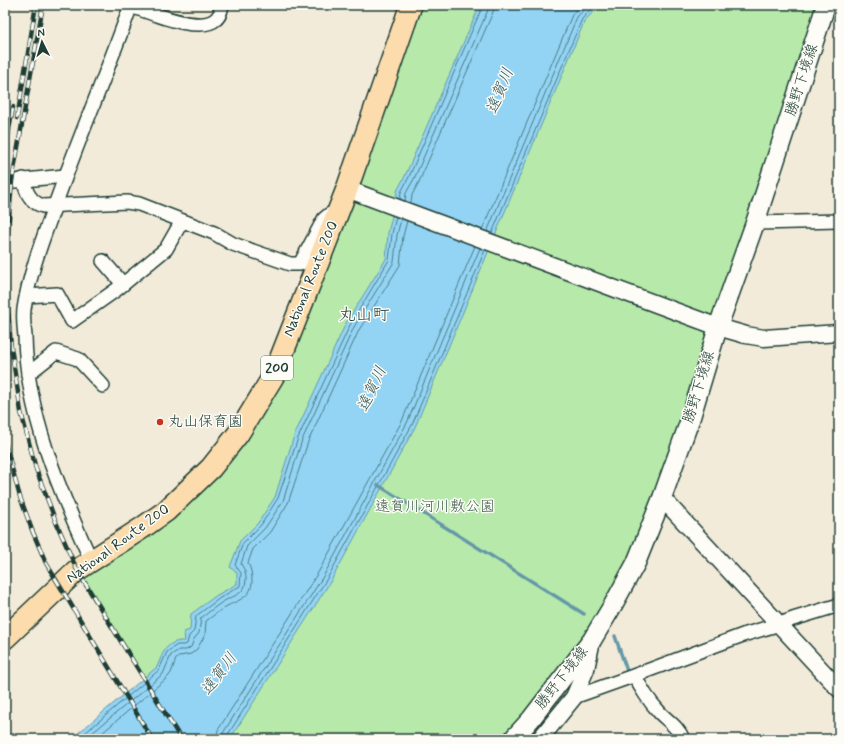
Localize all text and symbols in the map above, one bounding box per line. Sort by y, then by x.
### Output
north arrow [22,22,62,62]
text: N [37,26,45,40]
street label: 勝野下境線 [781,41,823,119]
water label: 遠賀川 [481,65,519,117]
street label: National Route 200 [279,218,343,340]
district label: 丸山町 [339,304,390,326]
street label: 勝野下境線 [678,348,720,426]
road number: 200 [261,356,293,380]
water label: 遠賀川 [352,363,392,415]
place label: 丸山保育園 [168,412,243,432]
marker: 丸山保育園 [155,417,165,427]
park label: 遠賀川河川敷公園 [375,497,495,517]
street label: National Route 200 [62,500,174,588]
street label: 勝野下境線 [531,642,593,714]
water label: 遠賀川 [196,649,242,699]

